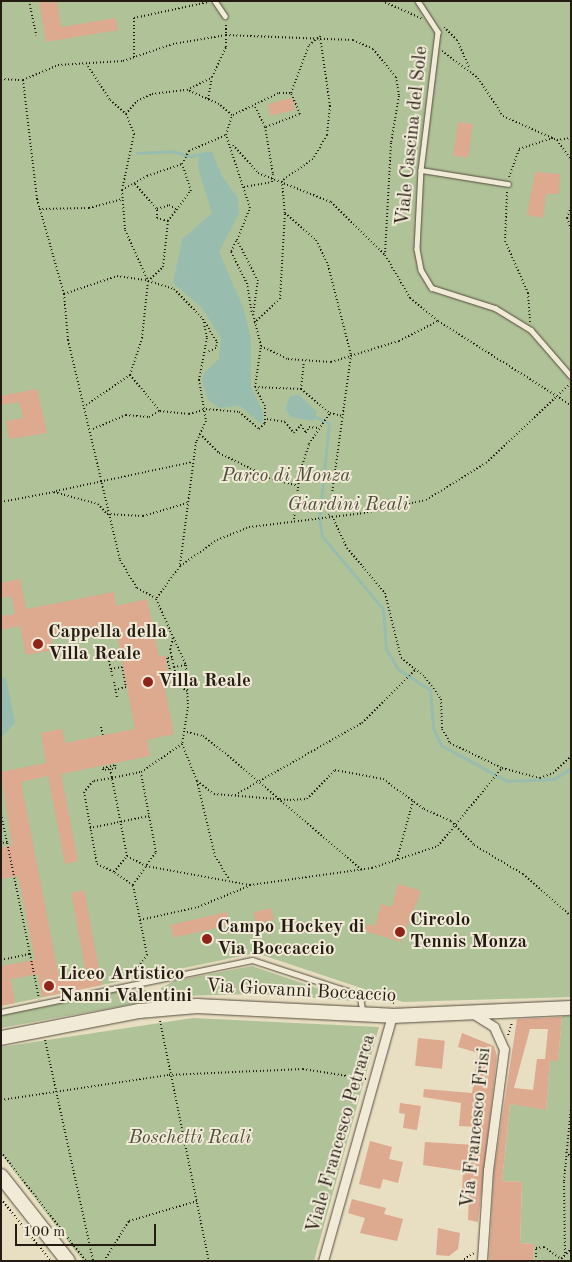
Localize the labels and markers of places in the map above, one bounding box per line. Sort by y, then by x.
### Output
place label: Cappella della Villa Reale [48,622,167,666]
marker: Cappella della Villa Reale [32,638,44,650]
place label: Villa Reale [158,671,251,693]
marker: Villa Reale [142,676,154,688]
place label: Circolo Tennis Monza [410,910,527,954]
place label: Campo Hockey di Via Boccaccio [217,917,364,961]
marker: Circolo Tennis Monza [394,926,406,938]
marker: Campo Hockey di Via Boccaccio [201,933,213,945]
place label: Liceo Artistico Nanni Valentini [59,964,192,1008]
marker: Liceo Artistico Nanni Valentini [43,980,55,992]

